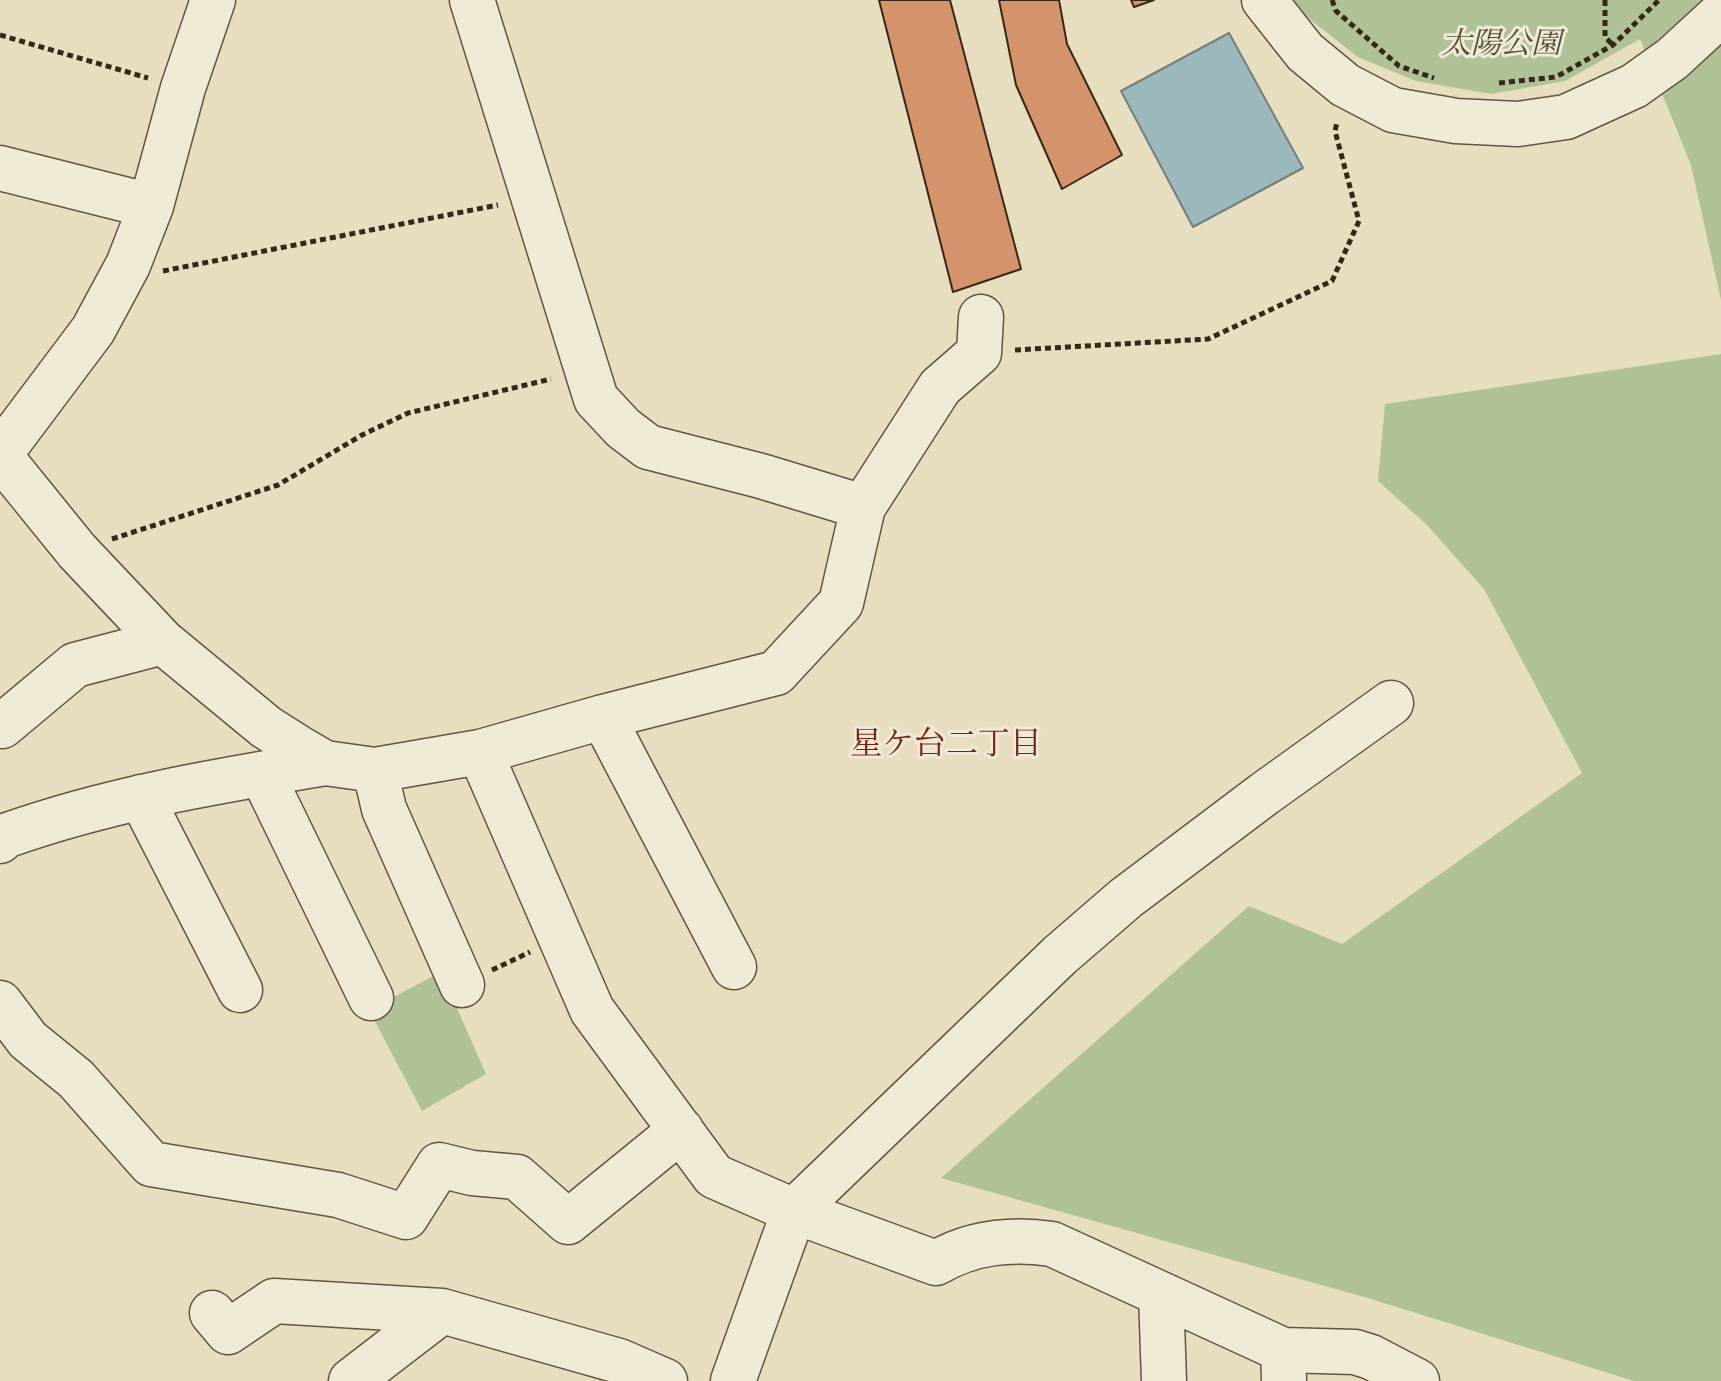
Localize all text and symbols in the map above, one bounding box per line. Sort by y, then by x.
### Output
park label: 太陽公園 [1441,28,1561,64]
district label: 星ケ台二丁目 [850,727,1042,765]

